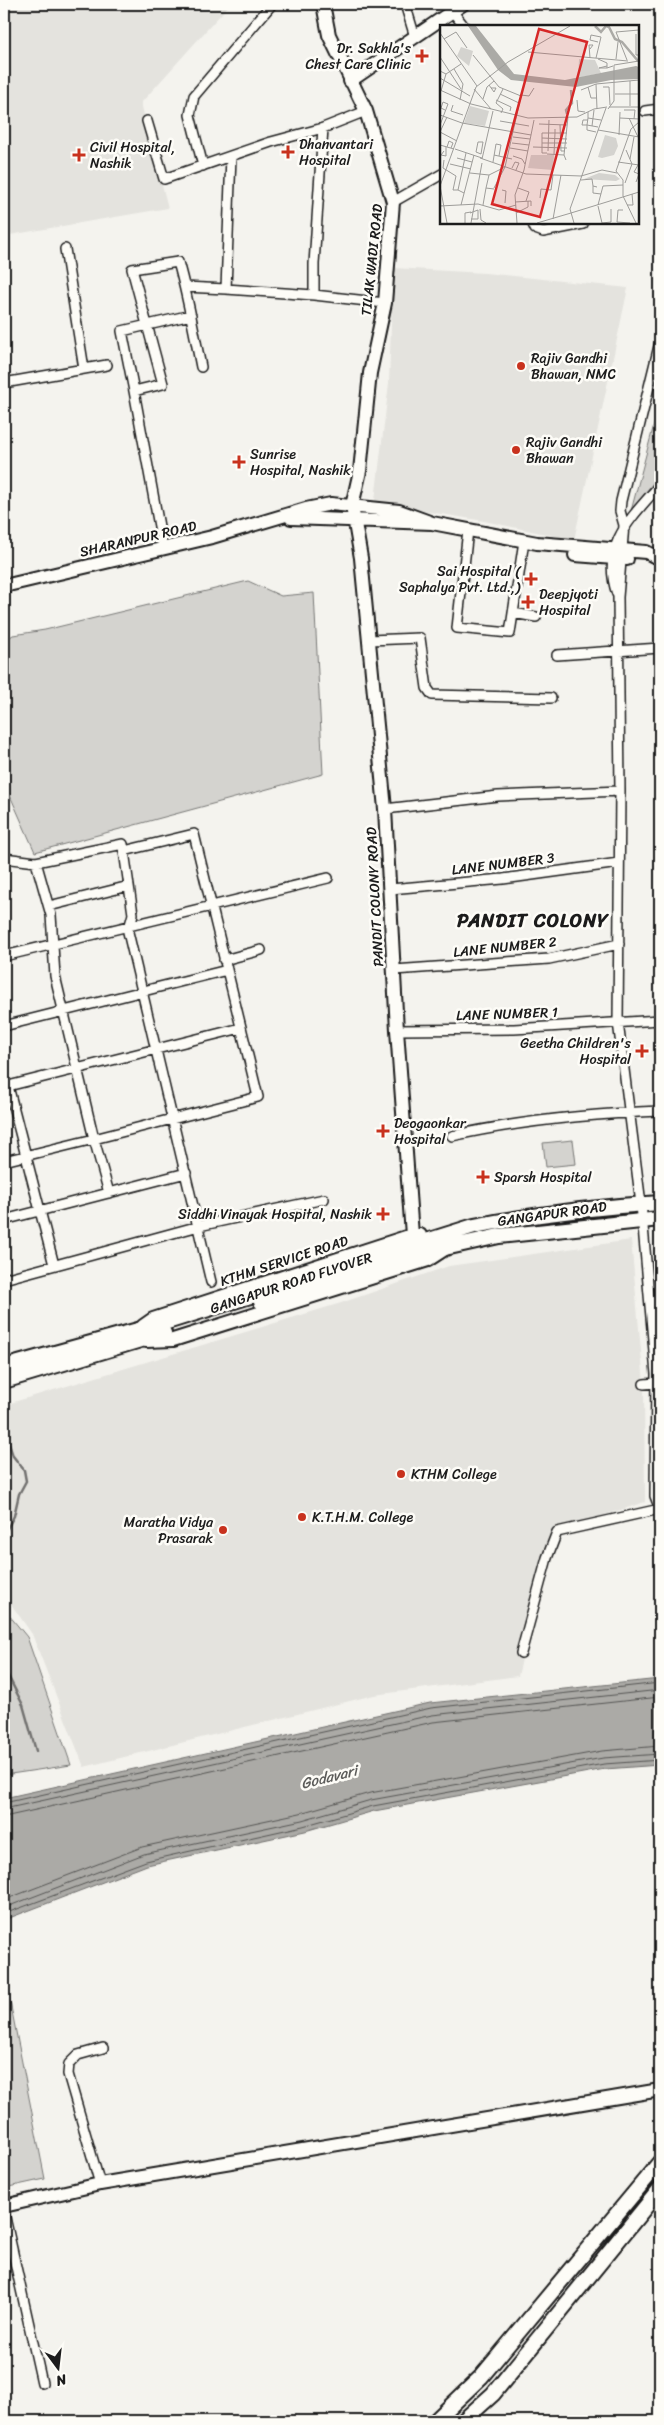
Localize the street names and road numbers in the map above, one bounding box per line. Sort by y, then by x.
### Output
street label: TILAK WADI ROAD [354,202,390,317]
street label: SHARANPUR ROAD [77,513,199,565]
street label: PANDIT COLONY ROAD [359,826,391,967]
street label: LANE NUMBER 3 [450,845,556,883]
street label: LANE NUMBER 2 [452,929,558,965]
street label: LANE NUMBER 1 [456,1000,558,1028]
street label: GANGAPUR ROAD [496,1194,609,1234]
street label: KTHM SERVICE ROAD [217,1228,352,1294]
street label: GANGAPUR ROAD FLYOVER [207,1245,375,1321]

